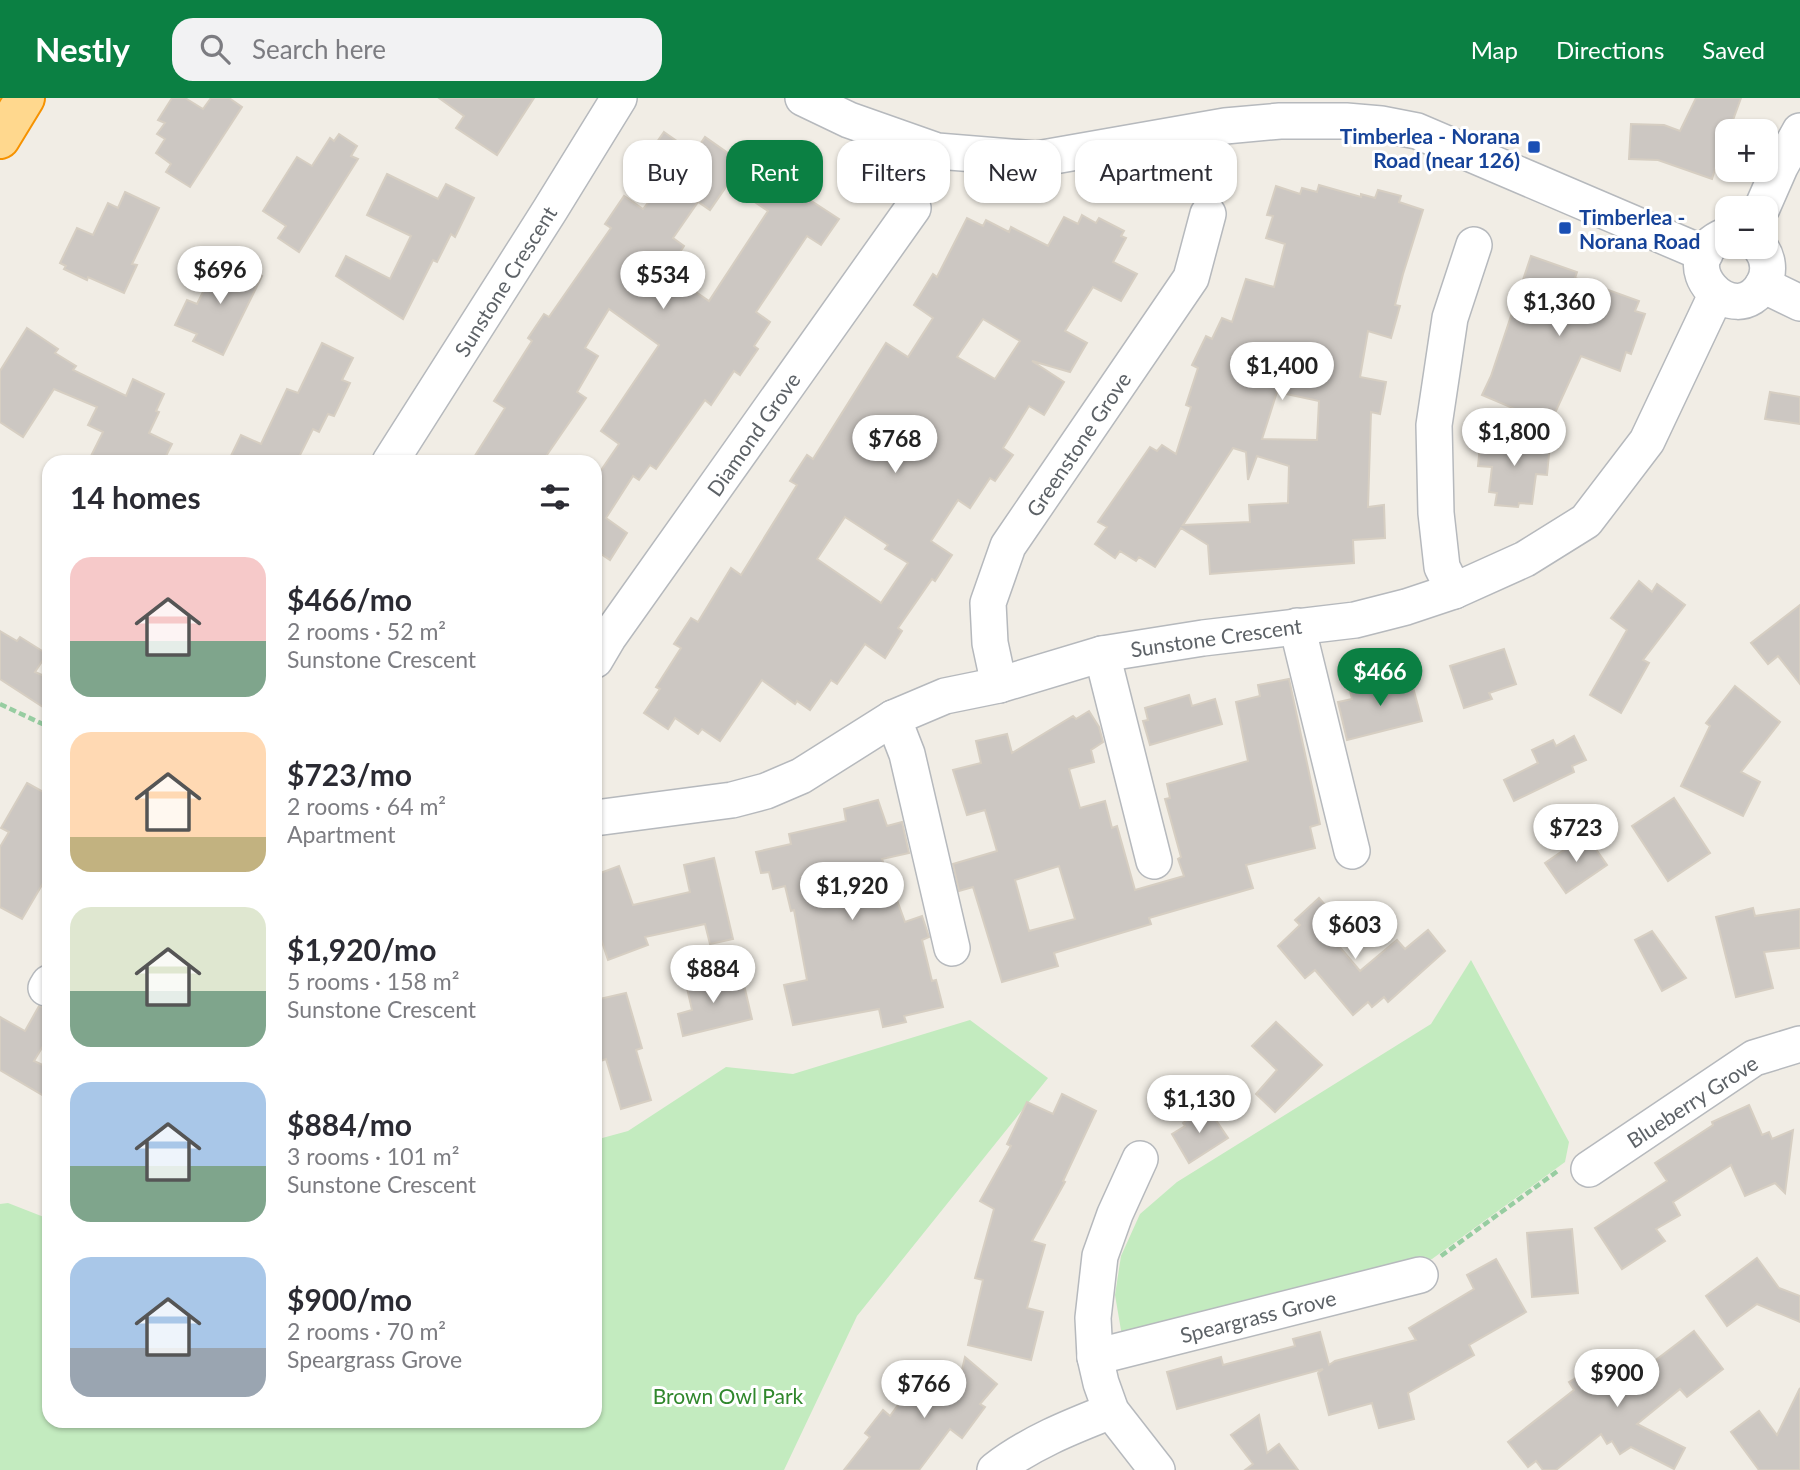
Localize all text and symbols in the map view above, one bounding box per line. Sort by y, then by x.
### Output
search box [172,18,662,81]
text: Nestly [35,29,130,69]
icon: search [196,30,234,68]
text: Search here [252,33,386,65]
text: Map [1471,35,1518,64]
text: Directions [1556,35,1664,64]
text: Saved [1702,35,1765,64]
map controls [1715,119,1778,259]
button: + [1715,119,1778,182]
place label: Timberlea - Norana Road (near 126) [1340,123,1520,172]
marker: Timberlea - Norana Road (near 126) [1526,139,1542,155]
chip: Buy [623,140,712,203]
chip: Rent [726,140,823,203]
chip: Filters [837,140,950,203]
chip: New [964,140,1061,203]
chip: Apartment [1075,140,1237,203]
button: − [1715,196,1778,259]
street label: Sunstone Crescent [449,201,562,361]
place label: Timberlea - Norana Road [1579,204,1700,253]
marker: Timberlea - Norana Road [1557,220,1573,236]
pin: $696 [179,246,261,306]
pin: $534 [622,252,704,311]
text: $696 [193,255,247,283]
text: $534 [636,260,690,288]
pin: $1,360 [1502,278,1616,338]
text: $1,360 [1523,287,1595,315]
pin: $1,400 [1225,342,1339,402]
text: $1,400 [1246,351,1318,379]
street label: Diamond Grove [701,367,805,501]
street label: Greenstone Grove [1021,367,1135,521]
pin: $1,800 [1457,408,1571,468]
pin: $768 [854,416,936,475]
text: $1,800 [1478,417,1550,445]
text: $768 [868,424,922,452]
icon: filters [536,478,574,516]
text: 14 homes [70,479,201,515]
text: $466/mo [287,581,412,617]
icon: home [126,585,210,669]
street label: Sunstone Crescent [1129,613,1304,661]
text: 2 rooms · 52 m² [287,617,446,645]
text: Sunstone Crescent [287,645,476,673]
pin: $466 [1339,648,1421,708]
text: $466 [1353,657,1407,685]
text: $723/mo [287,756,412,792]
icon: home [126,760,210,844]
text: 2 rooms · 64 m² [287,792,446,820]
pin: $723 [1535,804,1617,864]
text: $723 [1549,813,1603,841]
text: Apartment [287,820,395,848]
pin: $1,920 [795,862,909,922]
text: $1,920 [816,871,888,899]
pin: $603 [1314,902,1396,961]
text: $603 [1328,910,1382,938]
text: $1,920/mo [287,931,436,967]
icon: home [126,935,210,1019]
pin: $884 [672,946,754,1005]
text: $884 [686,954,740,982]
text: 5 rooms · 158 m² [287,967,459,995]
text: Sunstone Crescent [287,995,476,1023]
street label: Blueberry Grove [1622,1050,1762,1152]
pin: $1,130 [1142,1076,1256,1135]
text: $1,130 [1163,1084,1235,1112]
text: $884/mo [287,1106,412,1142]
icon: home [126,1110,210,1194]
text: 3 rooms · 101 m² [287,1142,459,1170]
text: Sunstone Crescent [287,1170,476,1198]
text: $900/mo [287,1281,412,1317]
icon: home [126,1285,210,1369]
street label: Speargrass Grove [1177,1285,1339,1347]
text: 2 rooms · 70 m² [287,1317,446,1345]
text: Speargrass Grove [287,1345,462,1373]
pin: $900 [1576,1350,1658,1409]
text: $900 [1590,1358,1644,1386]
pin: $766 [883,1360,965,1420]
text: $766 [897,1369,951,1397]
park label: Brown Owl Park [653,1383,804,1408]

